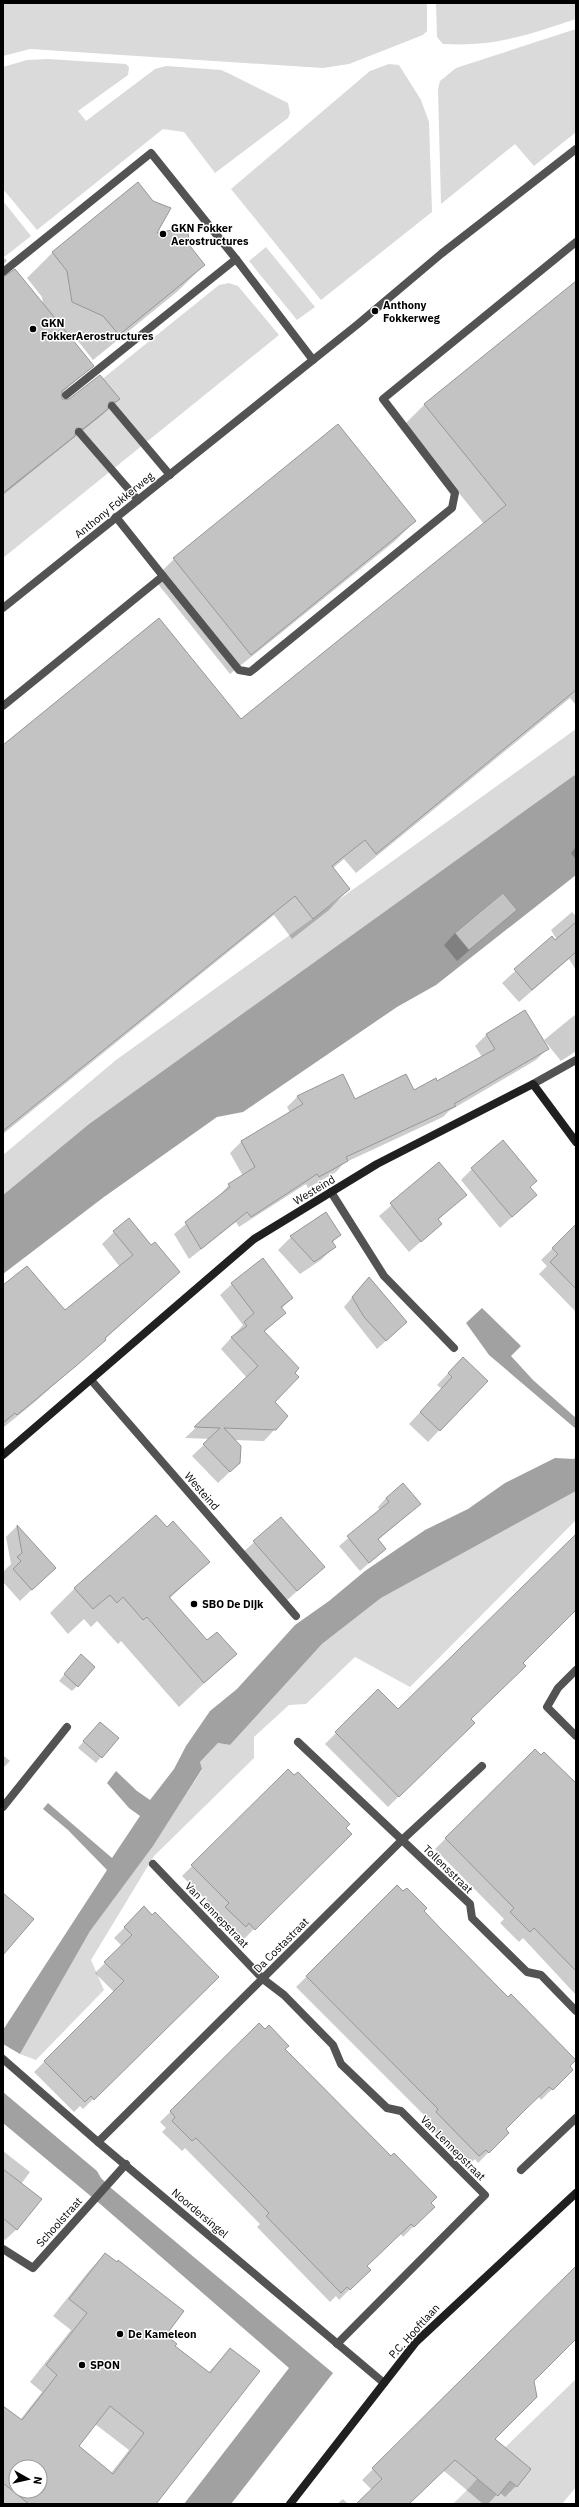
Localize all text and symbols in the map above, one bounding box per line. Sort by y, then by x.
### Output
place label: GKN Fokker Aerostructures [171,221,249,248]
marker: GKN Fokker Aerostructures [158,229,168,239]
place label: Anthony Fokkerweg [383,298,441,325]
marker: Anthony Fokkerweg [370,306,380,316]
place label: GKN FokkerAerostructures [41,316,154,343]
marker: GKN FokkerAerostructures [28,324,38,334]
street label: Anthony Fokkerweg [72,469,156,541]
street label: Westeind [291,1172,337,1208]
street label: Westeind [182,1469,222,1513]
place label: SBO De Dijk [202,1597,264,1611]
marker: SBO De Dijk [189,1599,199,1609]
street label: Tollensstraat [420,1842,476,1896]
street label: Van Lennepstraat [182,1879,252,1951]
street label: Da Costastraat [250,1914,312,1976]
street label: Van Lennepstraat [418,2113,489,2184]
street label: Noordersingel [169,2185,231,2241]
street label: Schoolstraat [33,2194,85,2250]
street label: P.C. Hooftlaan [386,2301,442,2361]
place label: De Kameleon [128,2327,197,2341]
marker: De Kameleon [115,2329,125,2339]
place label: SPON [90,2358,120,2372]
marker: SPON [77,2360,87,2370]
north arrow [8,2459,48,2499]
text: N [30,2475,45,2485]

